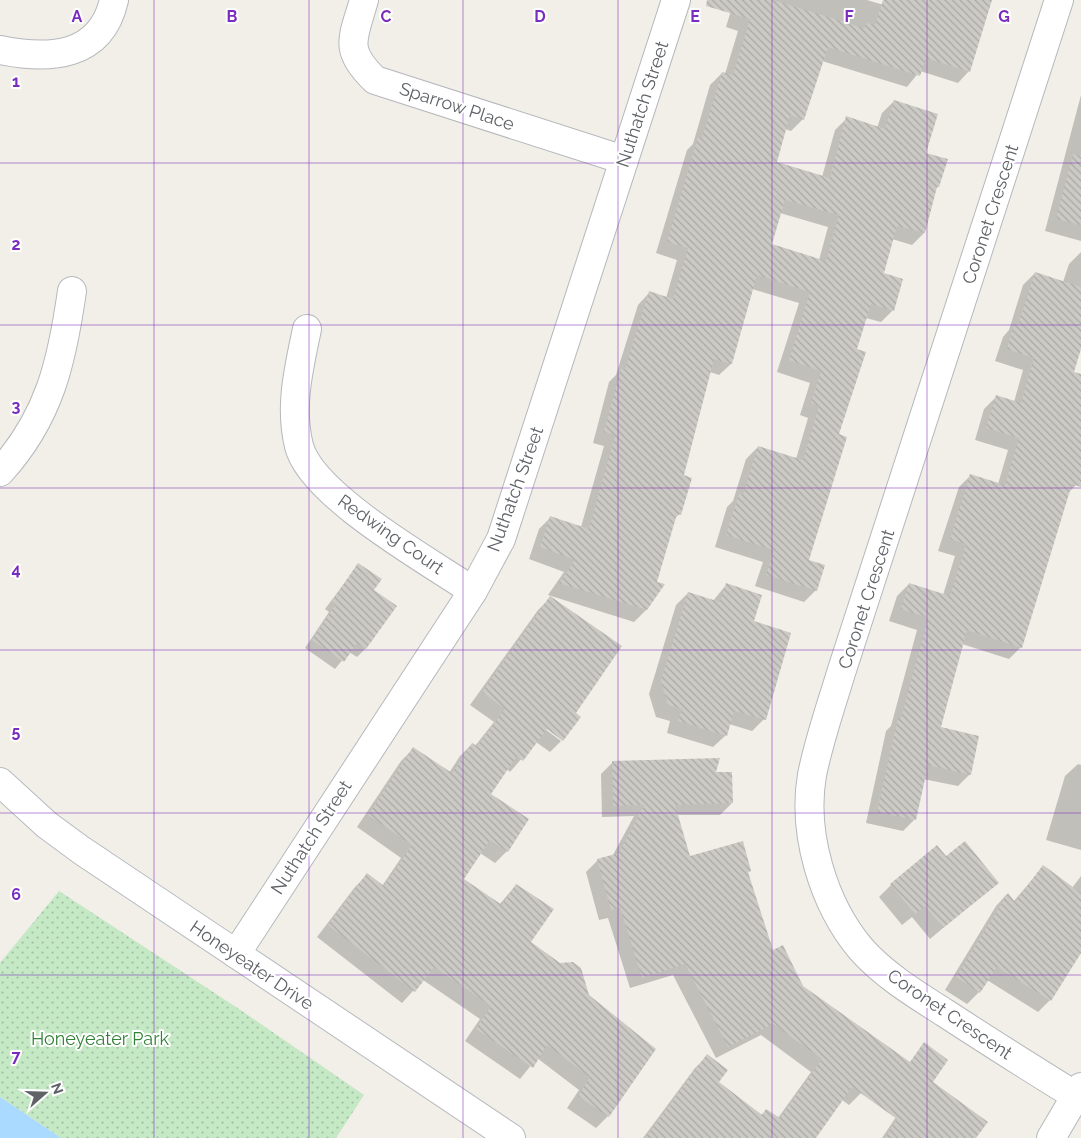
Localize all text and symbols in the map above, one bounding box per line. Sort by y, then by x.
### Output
text: A [72,7,83,26]
text: B [227,7,238,26]
text: C [381,7,392,26]
text: D [534,7,546,26]
text: E [690,7,700,26]
text: F [844,7,854,26]
text: G [998,7,1010,26]
street label: Nuthatch Street [612,38,672,170]
text: 1 [12,72,20,91]
street label: Sparrow Place [397,78,518,135]
street label: Coronet Crescent [957,141,1023,287]
text: 2 [11,235,21,254]
text: 3 [12,397,21,416]
street label: Nuthatch Street [483,424,547,554]
street label: Redwing Court [334,490,448,578]
street label: Coronet Crescent [833,526,899,672]
text: 4 [11,560,21,579]
text: 5 [12,722,21,741]
street label: Nuthatch Street [266,776,356,898]
text: 6 [11,885,21,904]
street label: Honeyeater Drive [186,916,318,1014]
street label: Coronet Crescent [884,965,1016,1063]
park label: Honeyeater Park [31,1028,169,1049]
text: 7 [12,1047,21,1066]
north arrow [20,1068,70,1118]
text: N [48,1081,67,1096]

